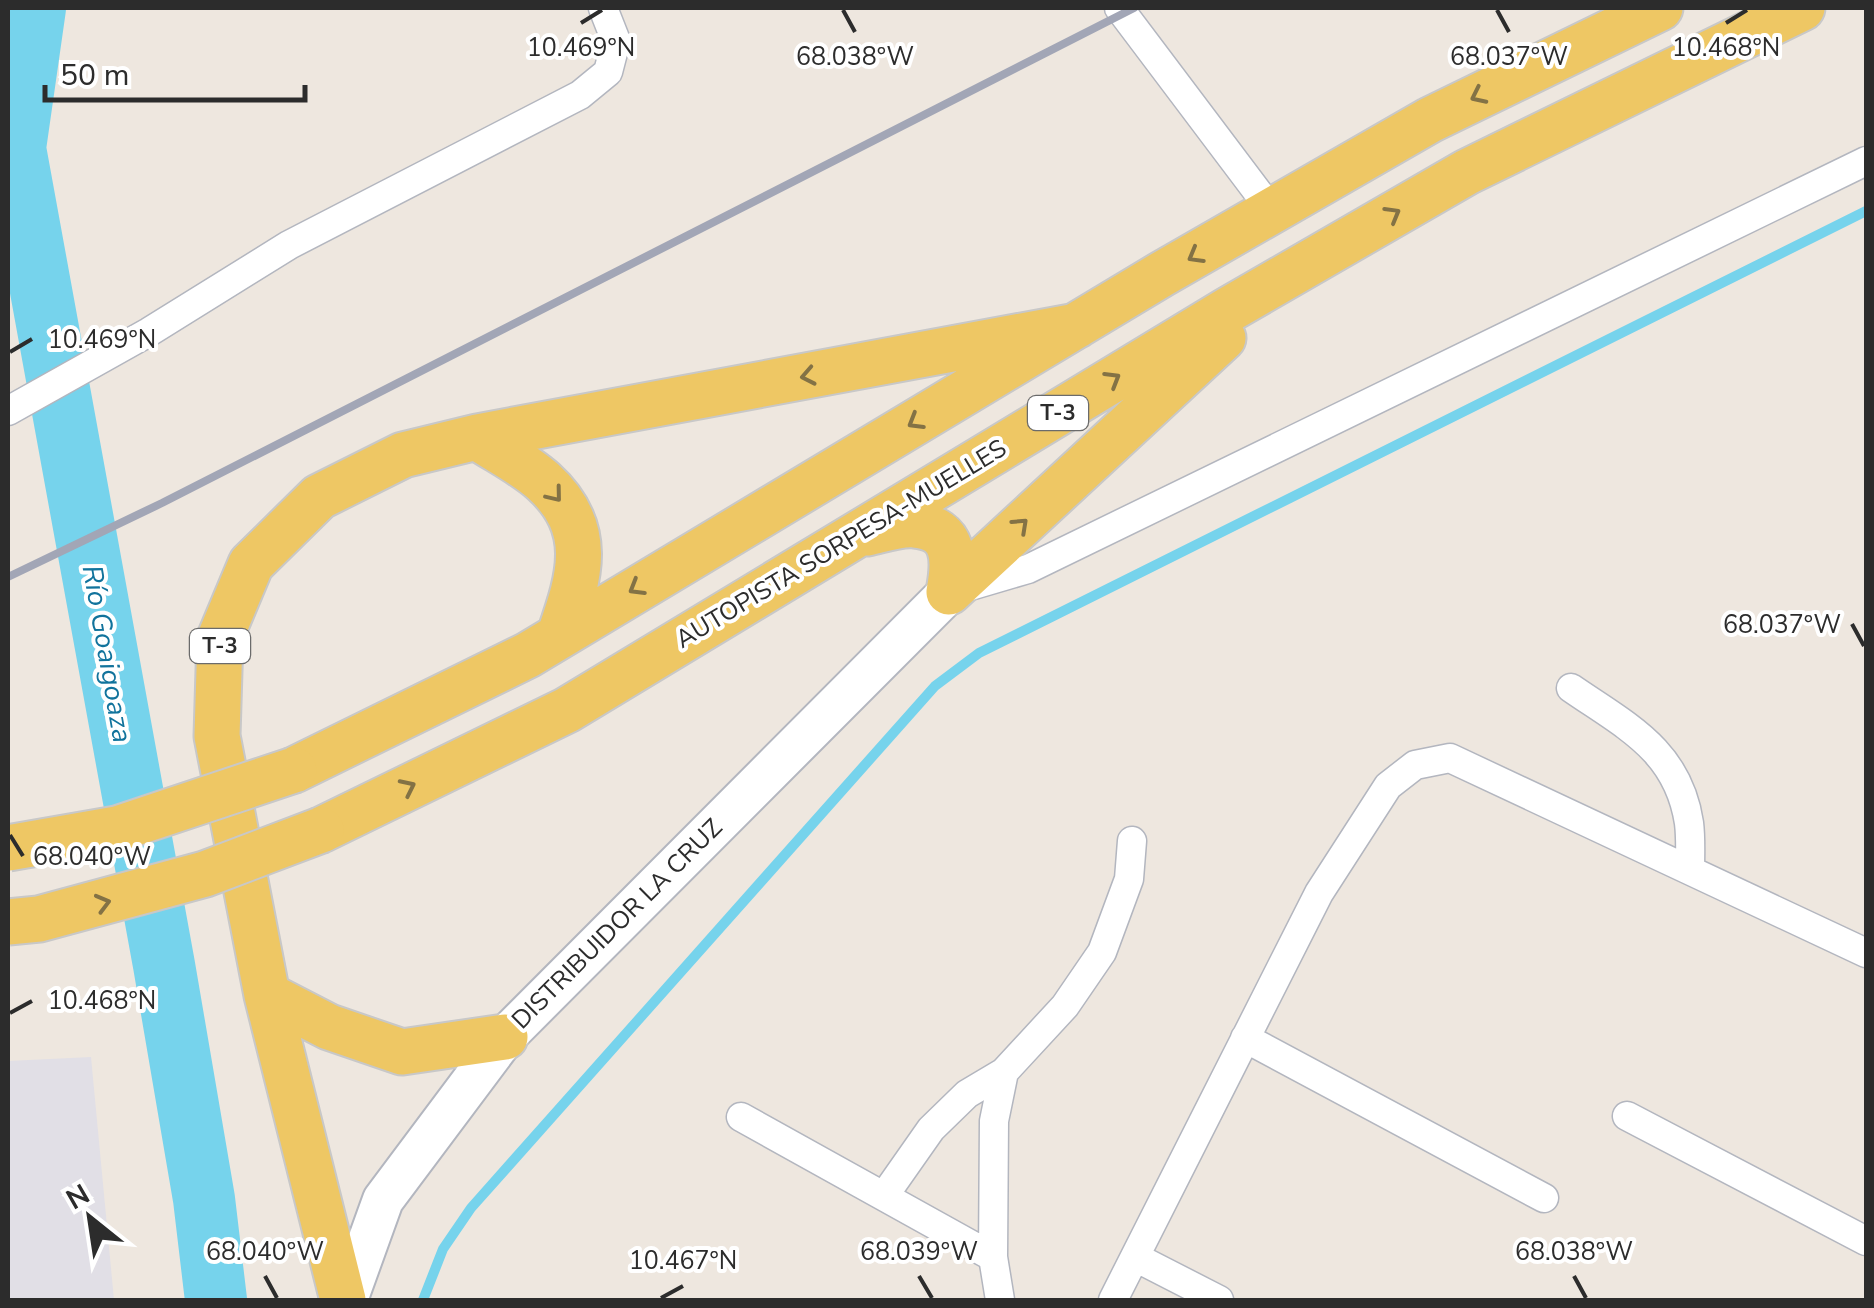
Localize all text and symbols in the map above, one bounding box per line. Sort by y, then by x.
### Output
text: 10.469°N [527,31,635,65]
text: 10.468°N [1672,31,1780,65]
scale bar [45,40,305,102]
text: 68.038°W [796,40,914,74]
text: 68.037°W [1450,40,1568,74]
text: 50 m [60,55,129,96]
one-way arrow [1470,84,1488,104]
one-way arrow [1382,207,1400,227]
one-way arrow [1188,243,1206,263]
text: 10.469°N [48,323,156,357]
one-way arrow [800,365,816,386]
one-way arrow [1102,372,1120,391]
road number: T-3 [1028,396,1088,430]
one-way arrow [908,410,926,429]
street label: AUTOPISTA SORPESA-MUELLES [669,431,1013,657]
one-way arrow [543,484,561,502]
one-way arrow [1009,519,1027,537]
water label: Río Goaigoaza [73,562,141,746]
one-way arrow [629,576,647,595]
text: 68.037°W [1723,608,1841,642]
road number: T-3 [190,629,250,663]
one-way arrow [398,780,416,800]
street label: DISTRIBUIDOR LA CRUZ [504,811,730,1037]
text: 68.040°W [33,840,151,874]
one-way arrow [94,893,111,914]
text: 10.468°N [48,984,156,1018]
north arrow [40,1168,140,1268]
text: N [59,1176,97,1219]
text: 68.040°W [206,1235,324,1269]
text: 68.039°W [860,1235,978,1269]
text: 68.038°W [1515,1235,1633,1269]
text: 10.467°N [629,1244,737,1278]

